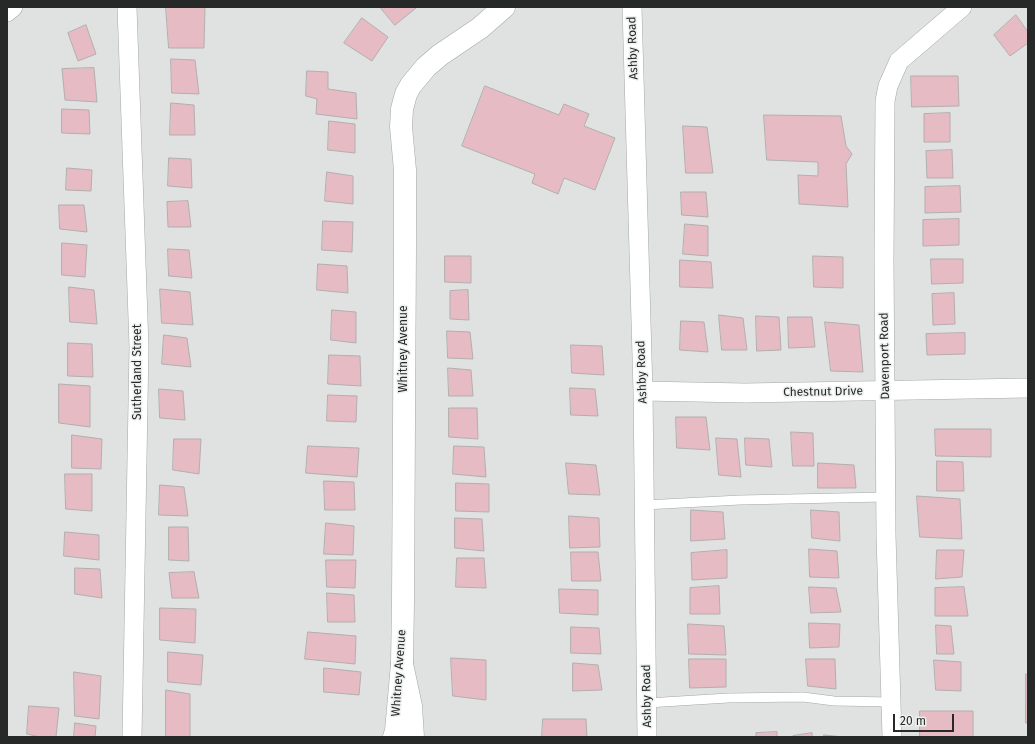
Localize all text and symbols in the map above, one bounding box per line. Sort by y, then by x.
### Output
street label: Ashby Road [625,16,641,80]
street label: Whitney Avenue [397,305,411,393]
street label: Davenport Road [877,312,893,400]
street label: Sutherland Street [131,324,145,420]
street label: Ashby Road [634,340,650,404]
street label: Chestnut Drive [783,384,863,400]
street label: Whitney Avenue [389,629,409,717]
street label: Ashby Road [639,664,655,728]
scale bar [895,706,956,732]
text: 20 m [900,714,926,728]

